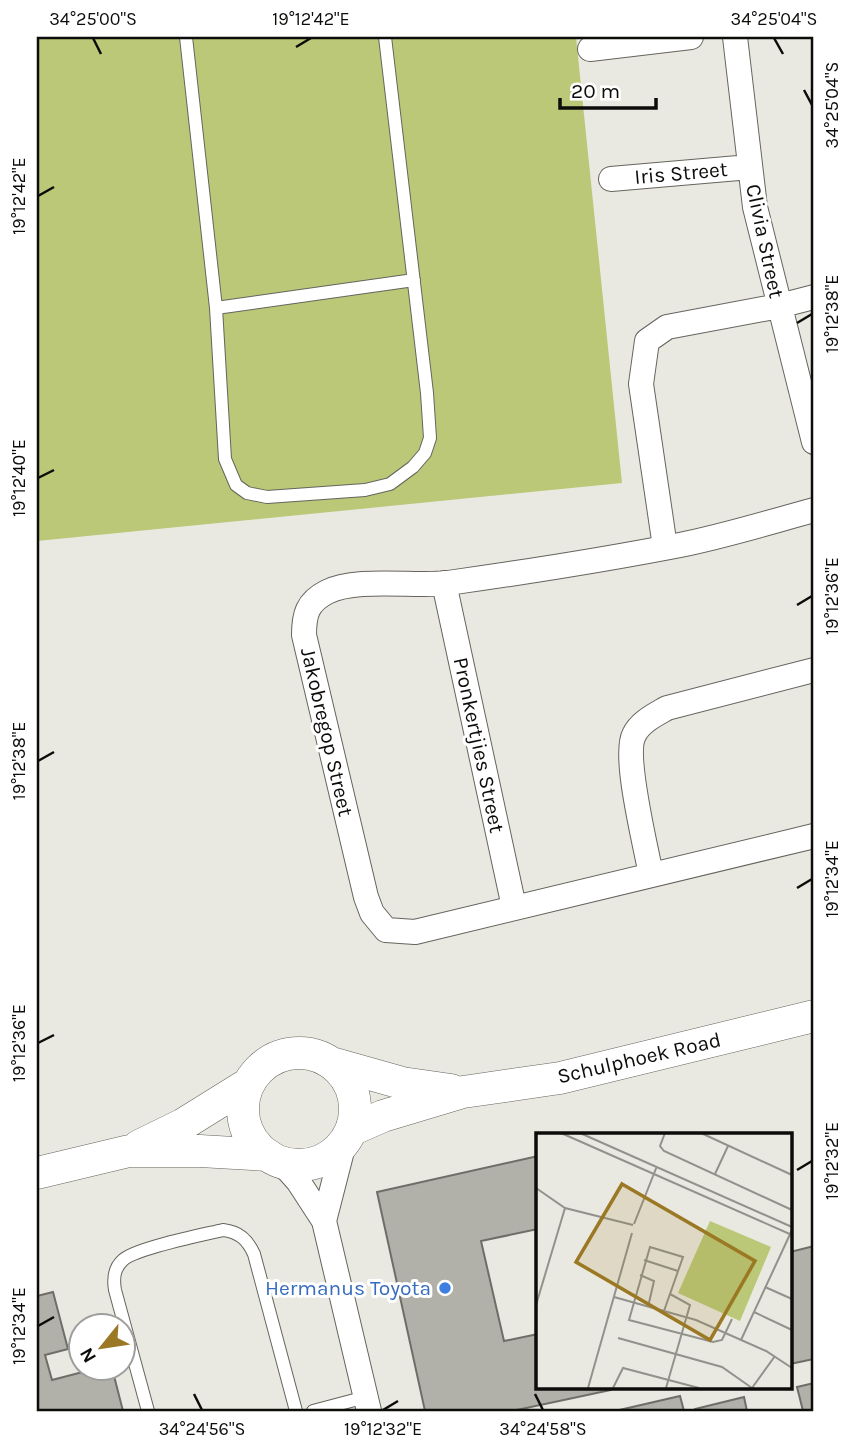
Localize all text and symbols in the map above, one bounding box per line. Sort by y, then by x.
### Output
text: 34°25'00"S [49,8,137,30]
text: 19°12'42"E [272,8,350,30]
text: 34°25'04"S [731,8,817,30]
text: 34°25'04"S [821,62,843,148]
scale bar [560,66,657,110]
text: 20 m [571,79,620,103]
text: 19°12'42"E [8,157,30,235]
street label: Iris Street [633,157,729,189]
street label: Clivia Street [741,182,789,300]
text: 19°12'38"E [821,275,843,353]
text: 19°12'40"E [8,439,30,517]
text: 19°12'36"E [821,557,843,635]
street label: Jakobregop Street [296,645,358,819]
street label: Pronkertjies Street [449,655,509,835]
text: 19°12'38"E [8,722,30,800]
text: 19°12'34"E [821,840,843,918]
text: 19°12'36"E [8,1004,30,1082]
street label: Schulphoek Road [555,1028,723,1088]
text: 19°12'32"E [821,1122,843,1200]
inset map [536,1133,792,1388]
place label: Hermanus Toyota [265,1276,431,1300]
marker: Hermanus Toyota [437,1280,453,1296]
text: 19°12'34"E [8,1287,30,1365]
north arrow [66,1312,136,1382]
text: N [75,1344,101,1366]
text: 34°24'56"S [159,1418,245,1440]
text: 19°12'32"E [344,1418,422,1440]
text: 34°24'58"S [499,1418,587,1440]

